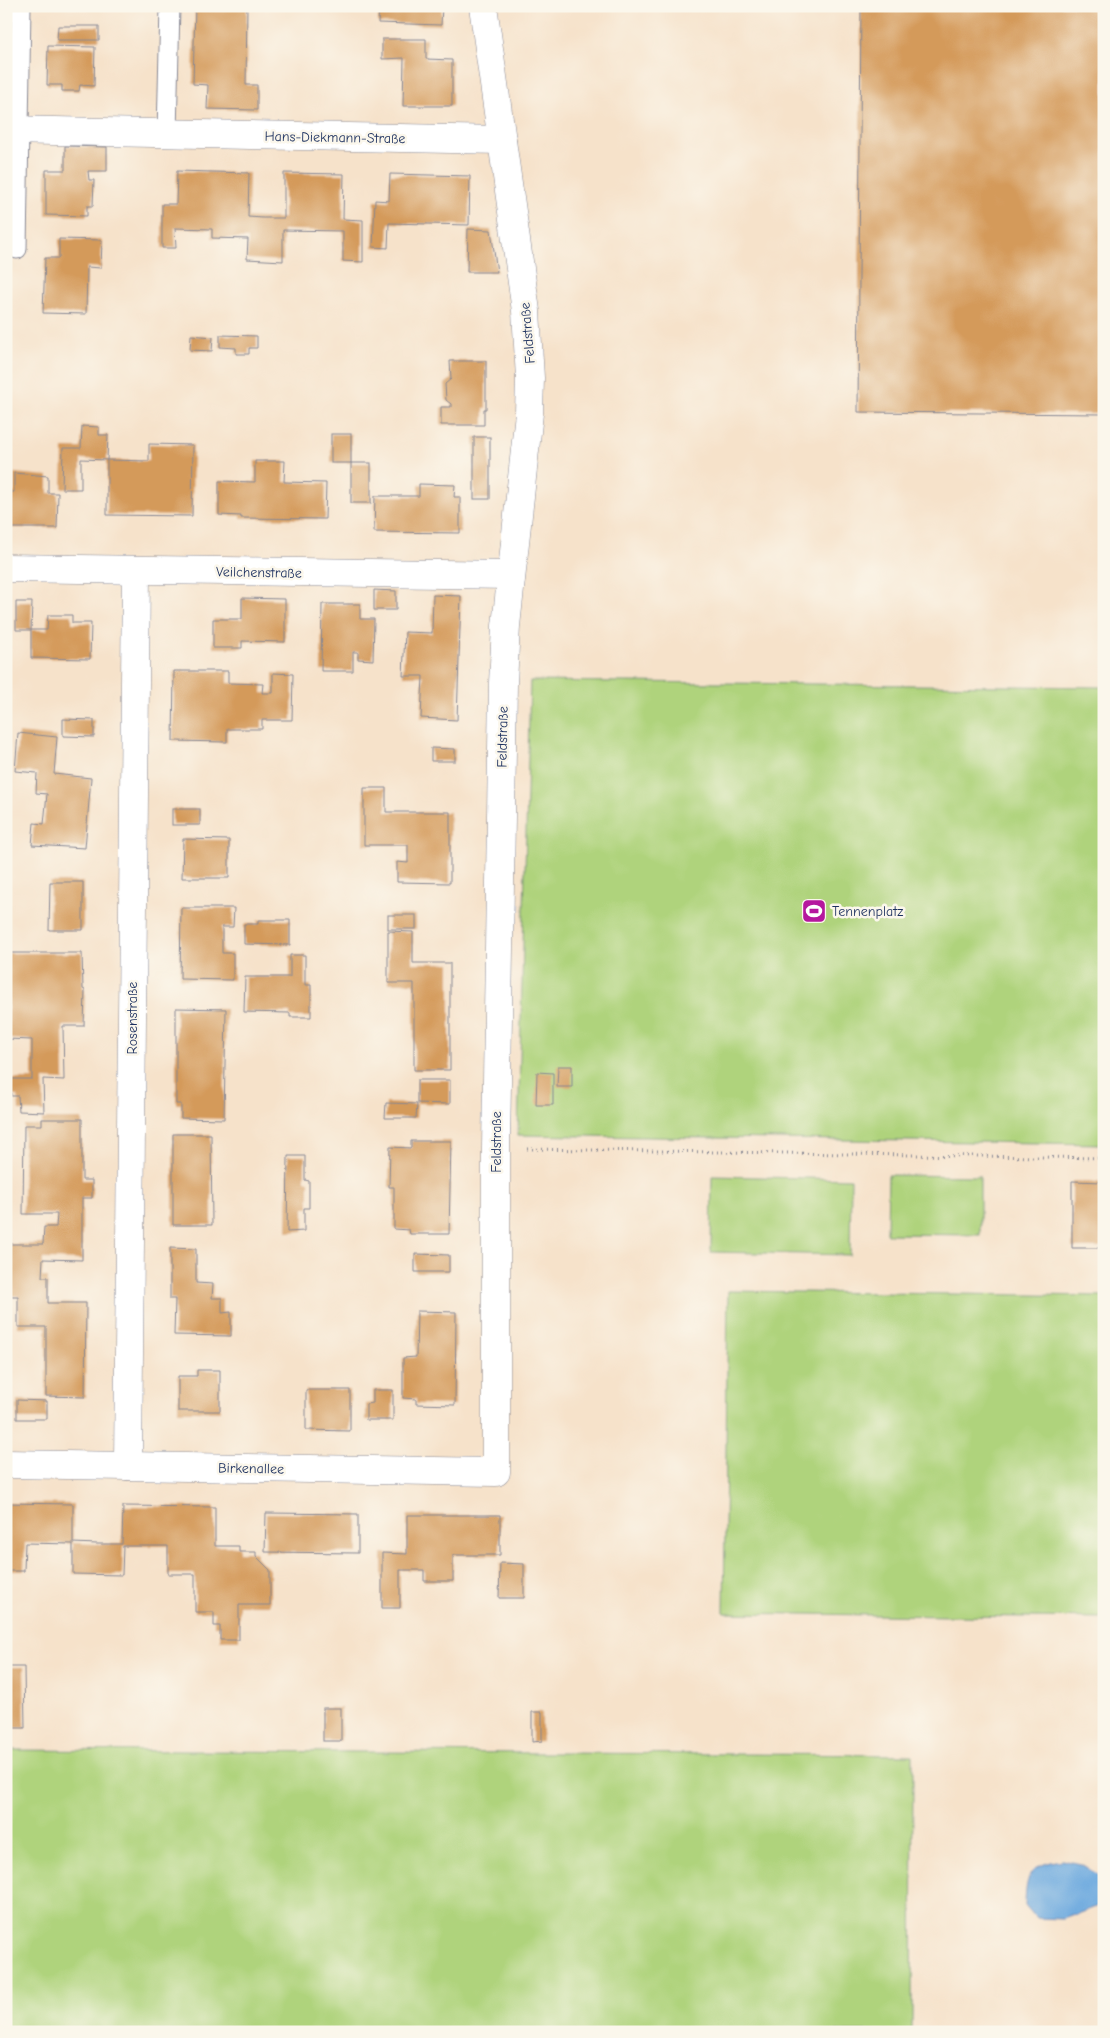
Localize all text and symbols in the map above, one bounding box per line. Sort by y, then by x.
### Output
street label: Hans-Diekmann-Straße [264,128,406,147]
street label: Feldstraße [516,302,539,364]
street label: Veilchenstraße [216,563,302,582]
street label: Feldstraße [493,706,512,768]
sports icon: Tennenplatz [801,898,827,924]
place label: Tennenplatz [832,903,903,920]
street label: Rosenstraße [124,982,141,1054]
street label: Feldstraße [488,1111,505,1173]
street label: Birkenallee [218,1459,284,1478]

